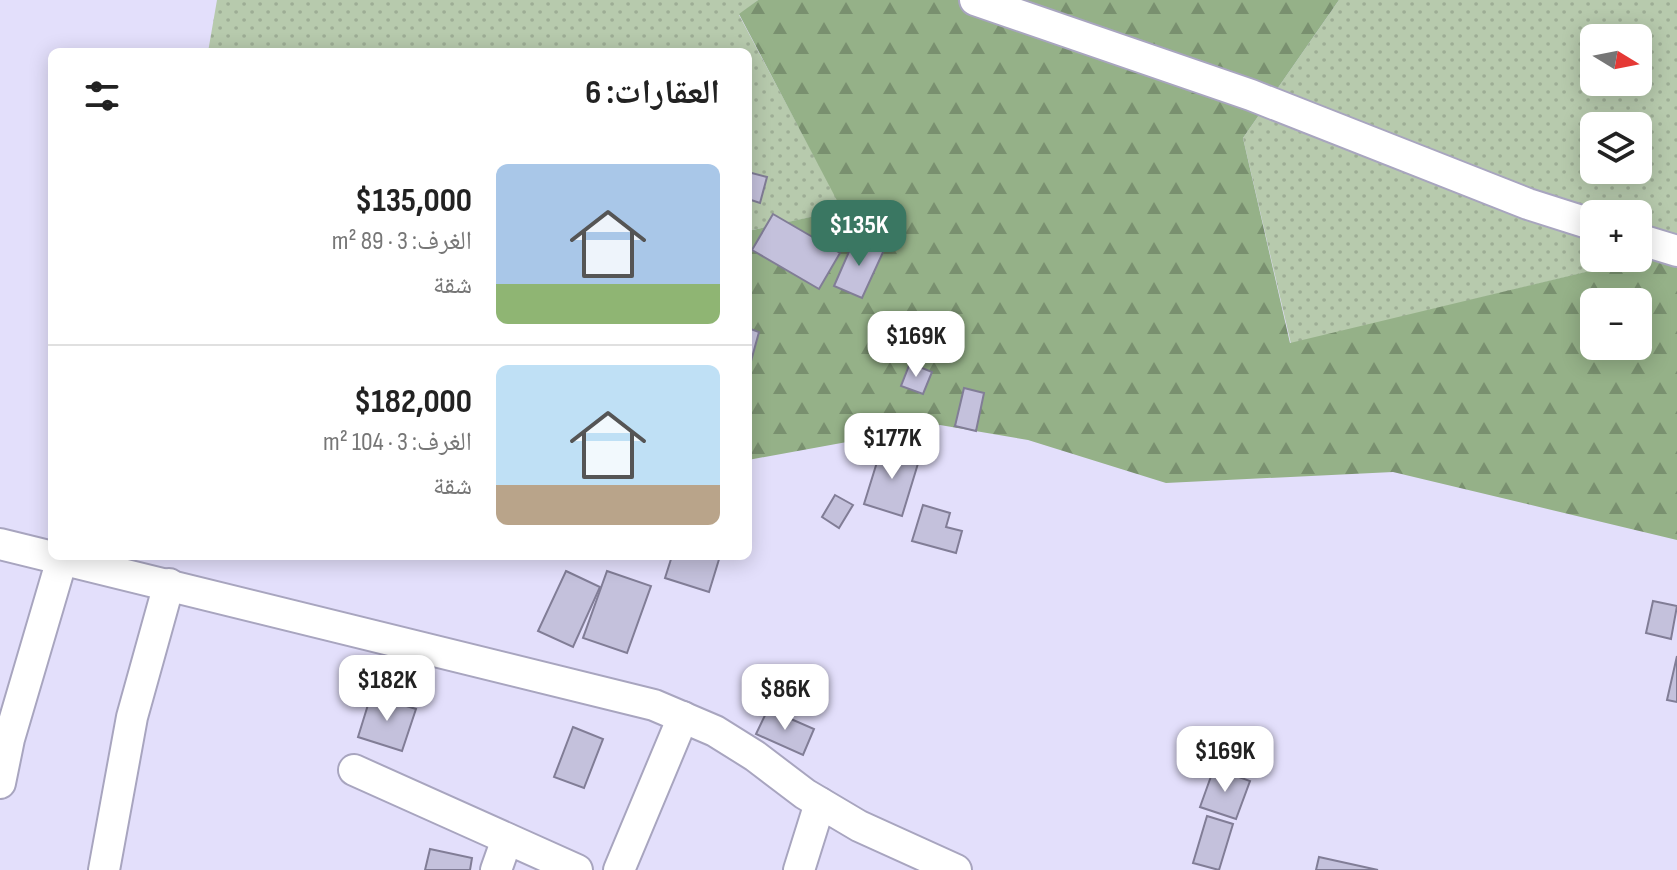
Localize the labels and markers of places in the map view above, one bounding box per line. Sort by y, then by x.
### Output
pin: $135K [803,200,915,268]
pin: $169K [860,311,972,379]
pin: $177K [836,413,948,481]
pin: $182K [331,655,443,723]
pin: $86K [738,664,832,732]
pin: $169K [1169,726,1281,794]

